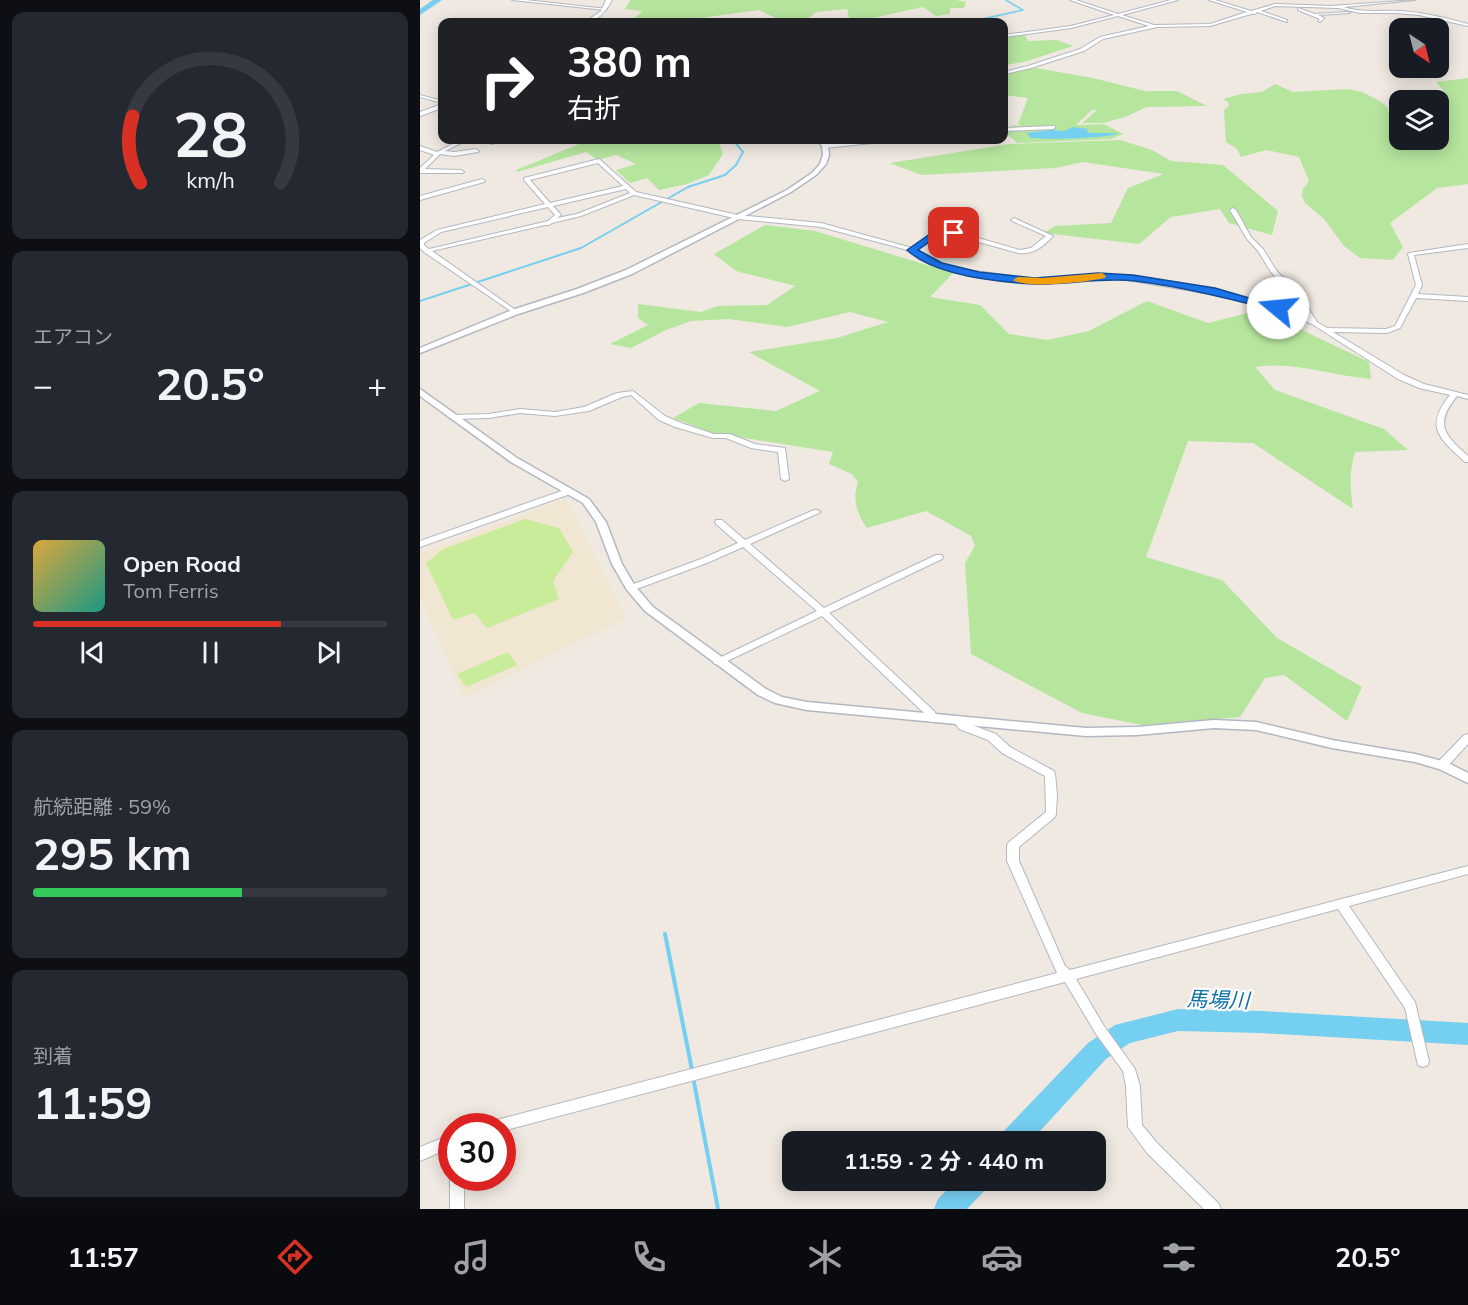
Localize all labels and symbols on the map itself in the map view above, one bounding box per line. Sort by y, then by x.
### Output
north arrow [1389,18,1449,78]
pin [928,207,979,258]
position arrow [1246,276,1310,340]
water label: 馬場川 [1186,985,1252,1013]
speed limit sign: 30 [438,1113,516,1191]

